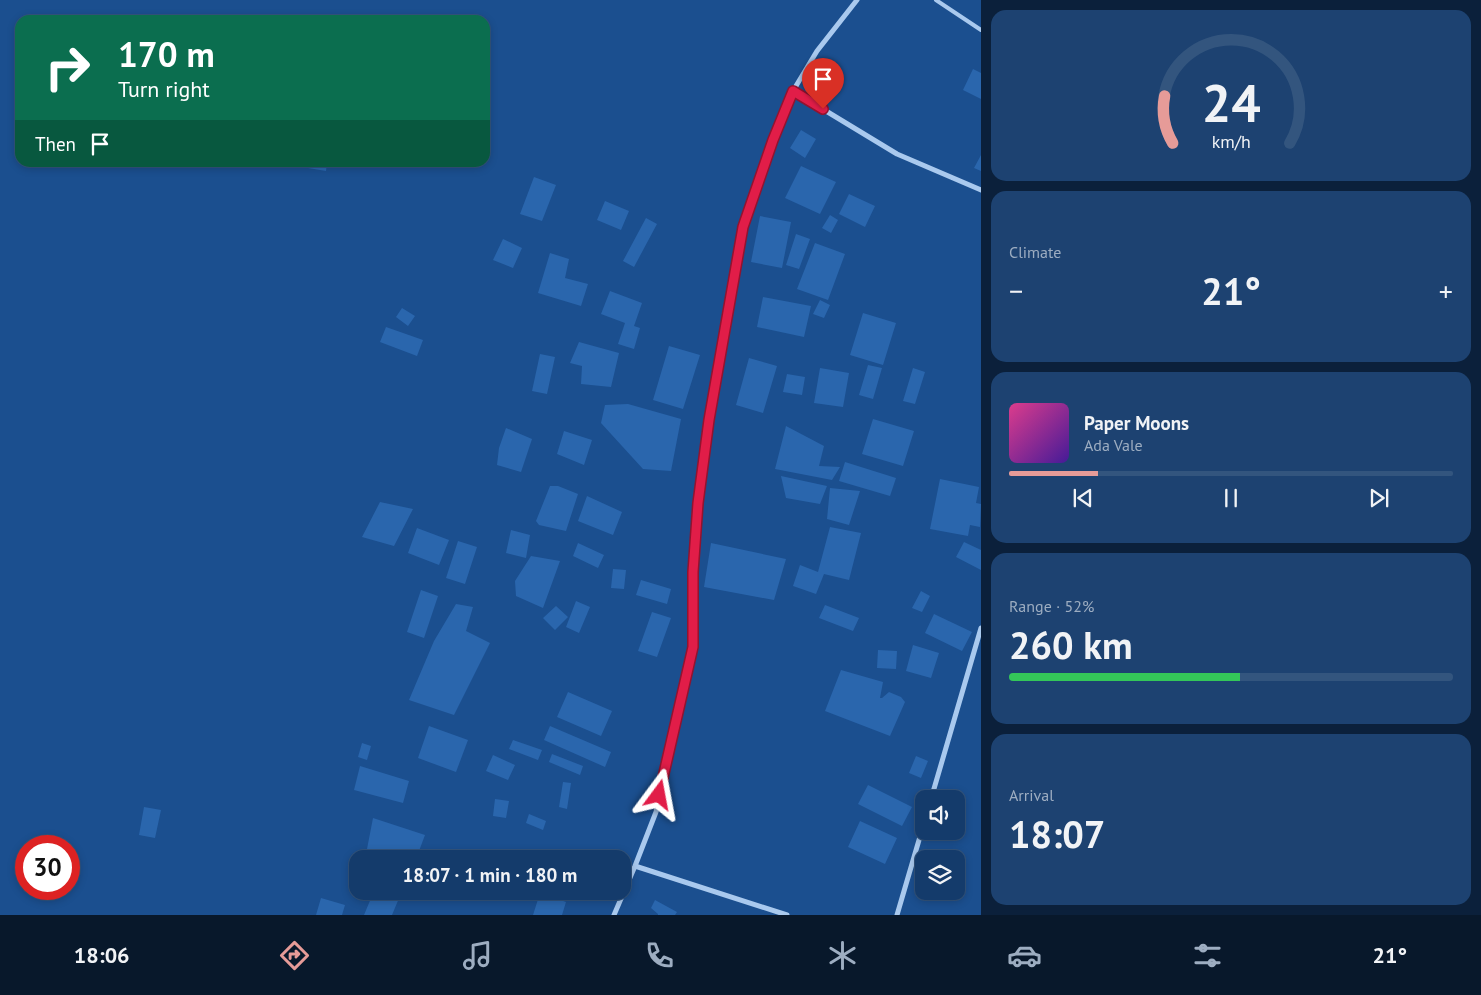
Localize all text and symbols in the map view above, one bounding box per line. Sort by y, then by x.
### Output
text: 170 m [118,31,215,77]
icon: right [35,35,100,100]
pin [802,58,844,109]
icon: arrive [809,65,837,93]
text: 24 [1202,69,1260,136]
text: Turn right [118,75,210,103]
icon: arrive [86,130,114,158]
text: km/h [1211,130,1251,153]
text: Then [35,132,76,156]
text: Climate [1009,242,1061,262]
text: 21° [1201,266,1261,315]
text: − [1009,272,1023,309]
text: + [1439,272,1453,309]
text: Paper Moons [1084,411,1189,435]
text: Ada Vale [1084,435,1143,455]
icon: previous [1069,484,1097,512]
icon: pause [1217,484,1245,512]
icon: next [1365,484,1393,512]
text: Range · 52% [1009,596,1094,616]
text: 260 km [1009,620,1133,669]
position arrow [632,768,684,820]
text: Arrival [1009,785,1054,805]
map controls [915,790,965,900]
button: sound [915,790,965,840]
text: 18:07 [1009,809,1105,858]
speed limit sign: 30 [15,835,80,900]
button: layers [915,850,965,900]
text: 18:07 · 1 min · 180 m [403,863,577,887]
icon: directions [277,938,312,973]
icon: music [460,938,495,973]
icon: phone [642,938,677,973]
icon: climate [825,938,860,973]
icon: car [1007,938,1042,973]
icon: filters [1190,938,1225,973]
text: 18:06 [74,941,130,969]
text: 21° [1373,941,1407,969]

